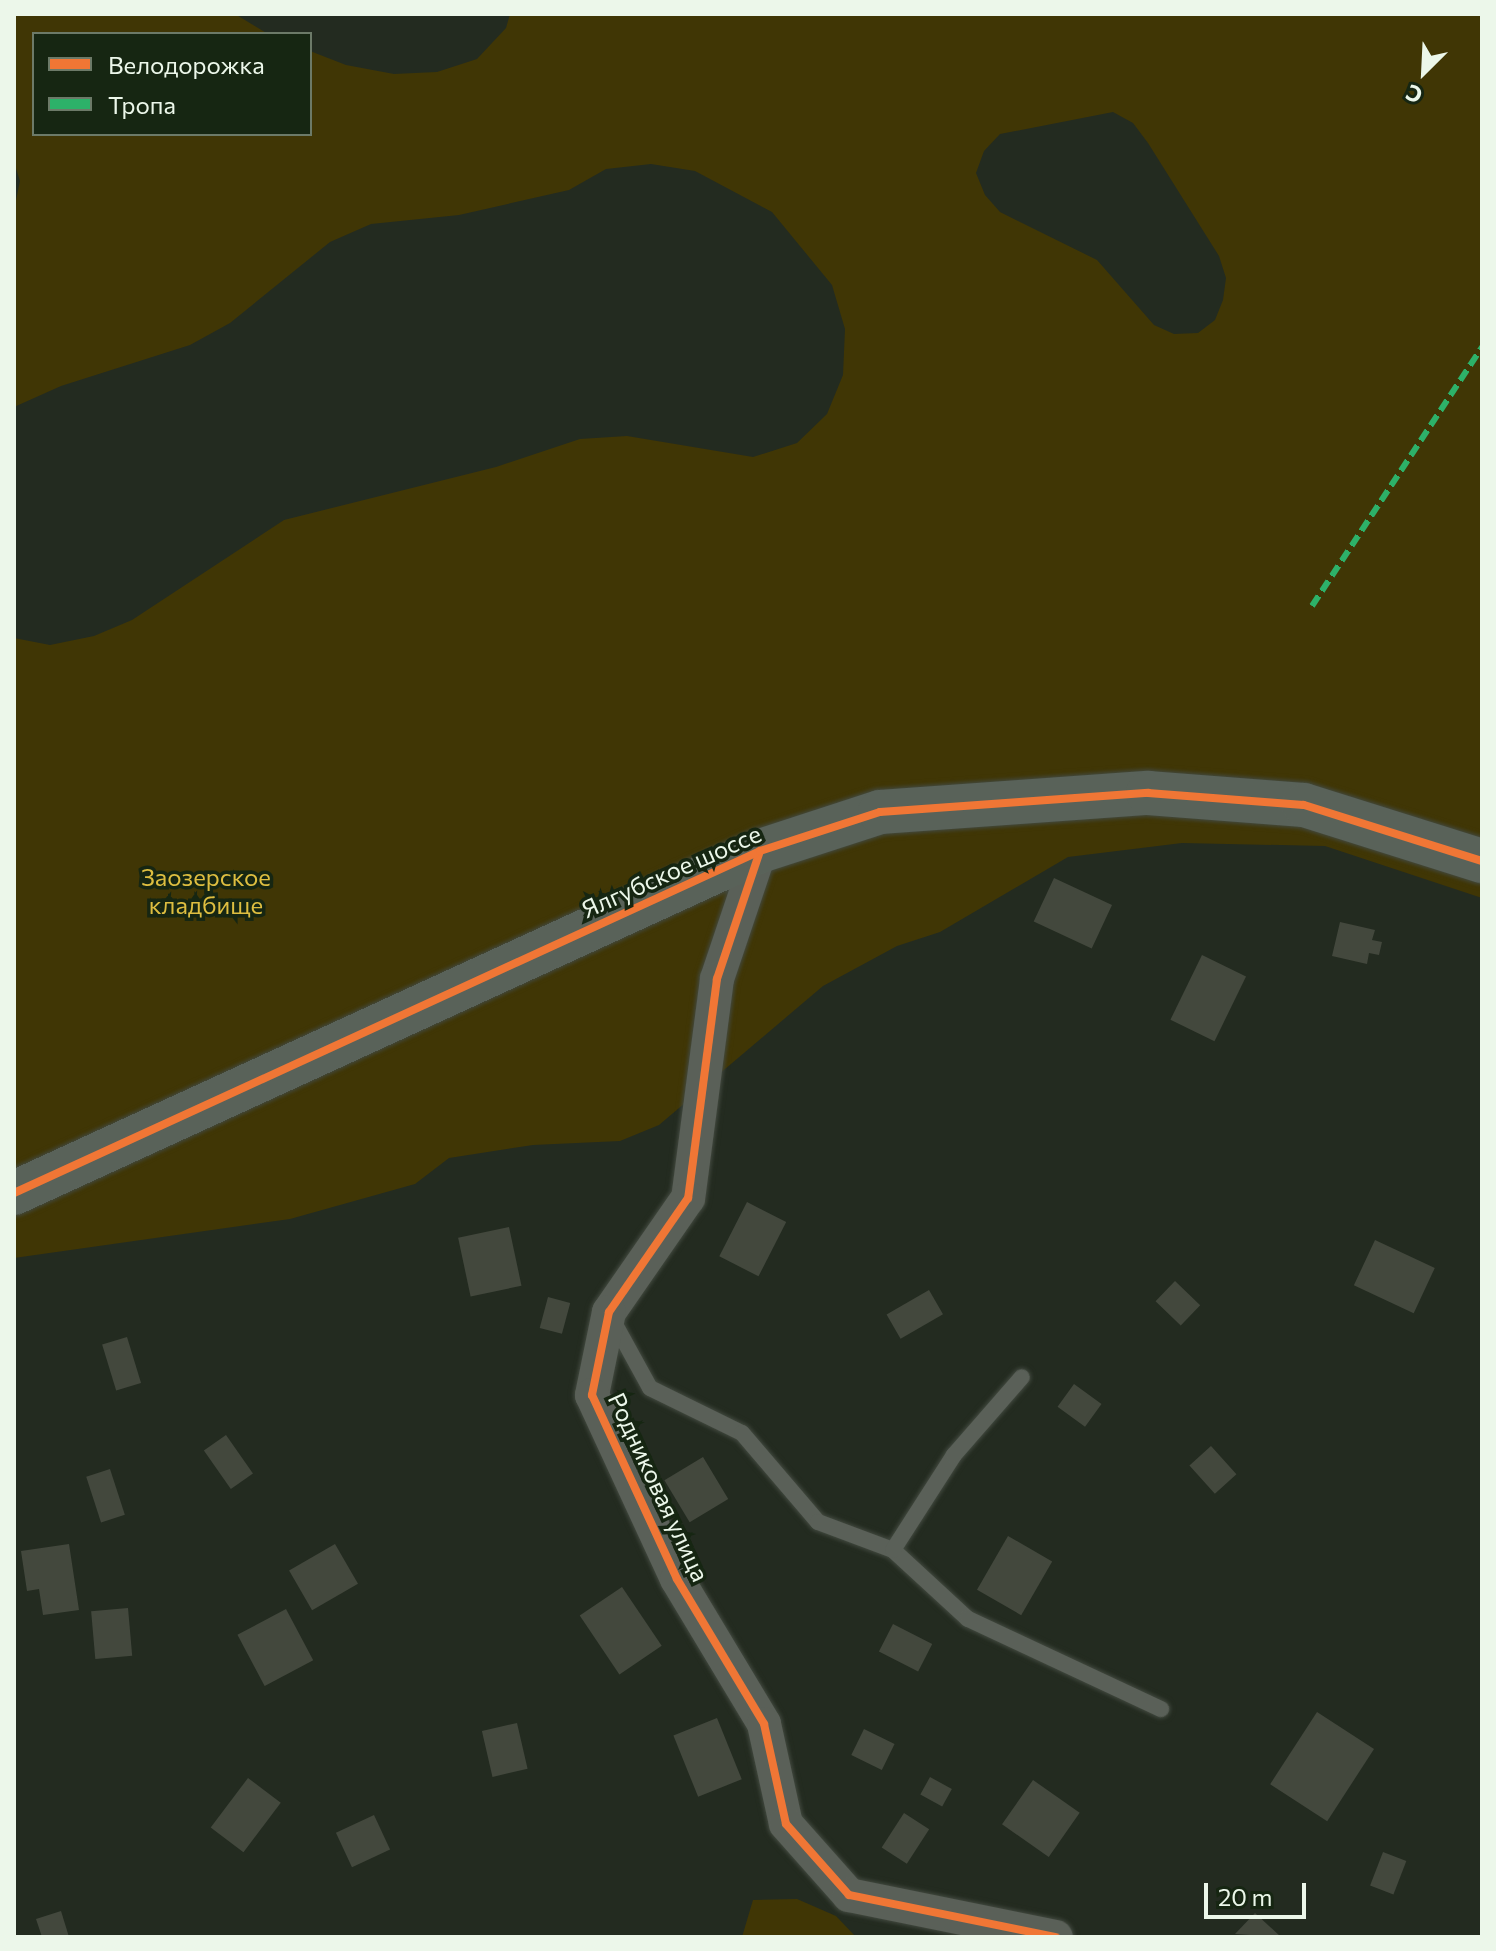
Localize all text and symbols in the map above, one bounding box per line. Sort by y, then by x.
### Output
legend [32,32,312,136]
north arrow [1384,32,1464,112]
text: Велодорожка [108,50,265,79]
text: С [1402,79,1426,110]
text: Тропа [108,90,176,119]
street label: Ялгубское шоссе [577,818,765,924]
park label: Заозерское кладбище [141,863,271,919]
street label: Родниковая улица [603,1388,715,1586]
scale bar [1208,1867,1310,1917]
text: 20 m [1218,1882,1272,1911]

